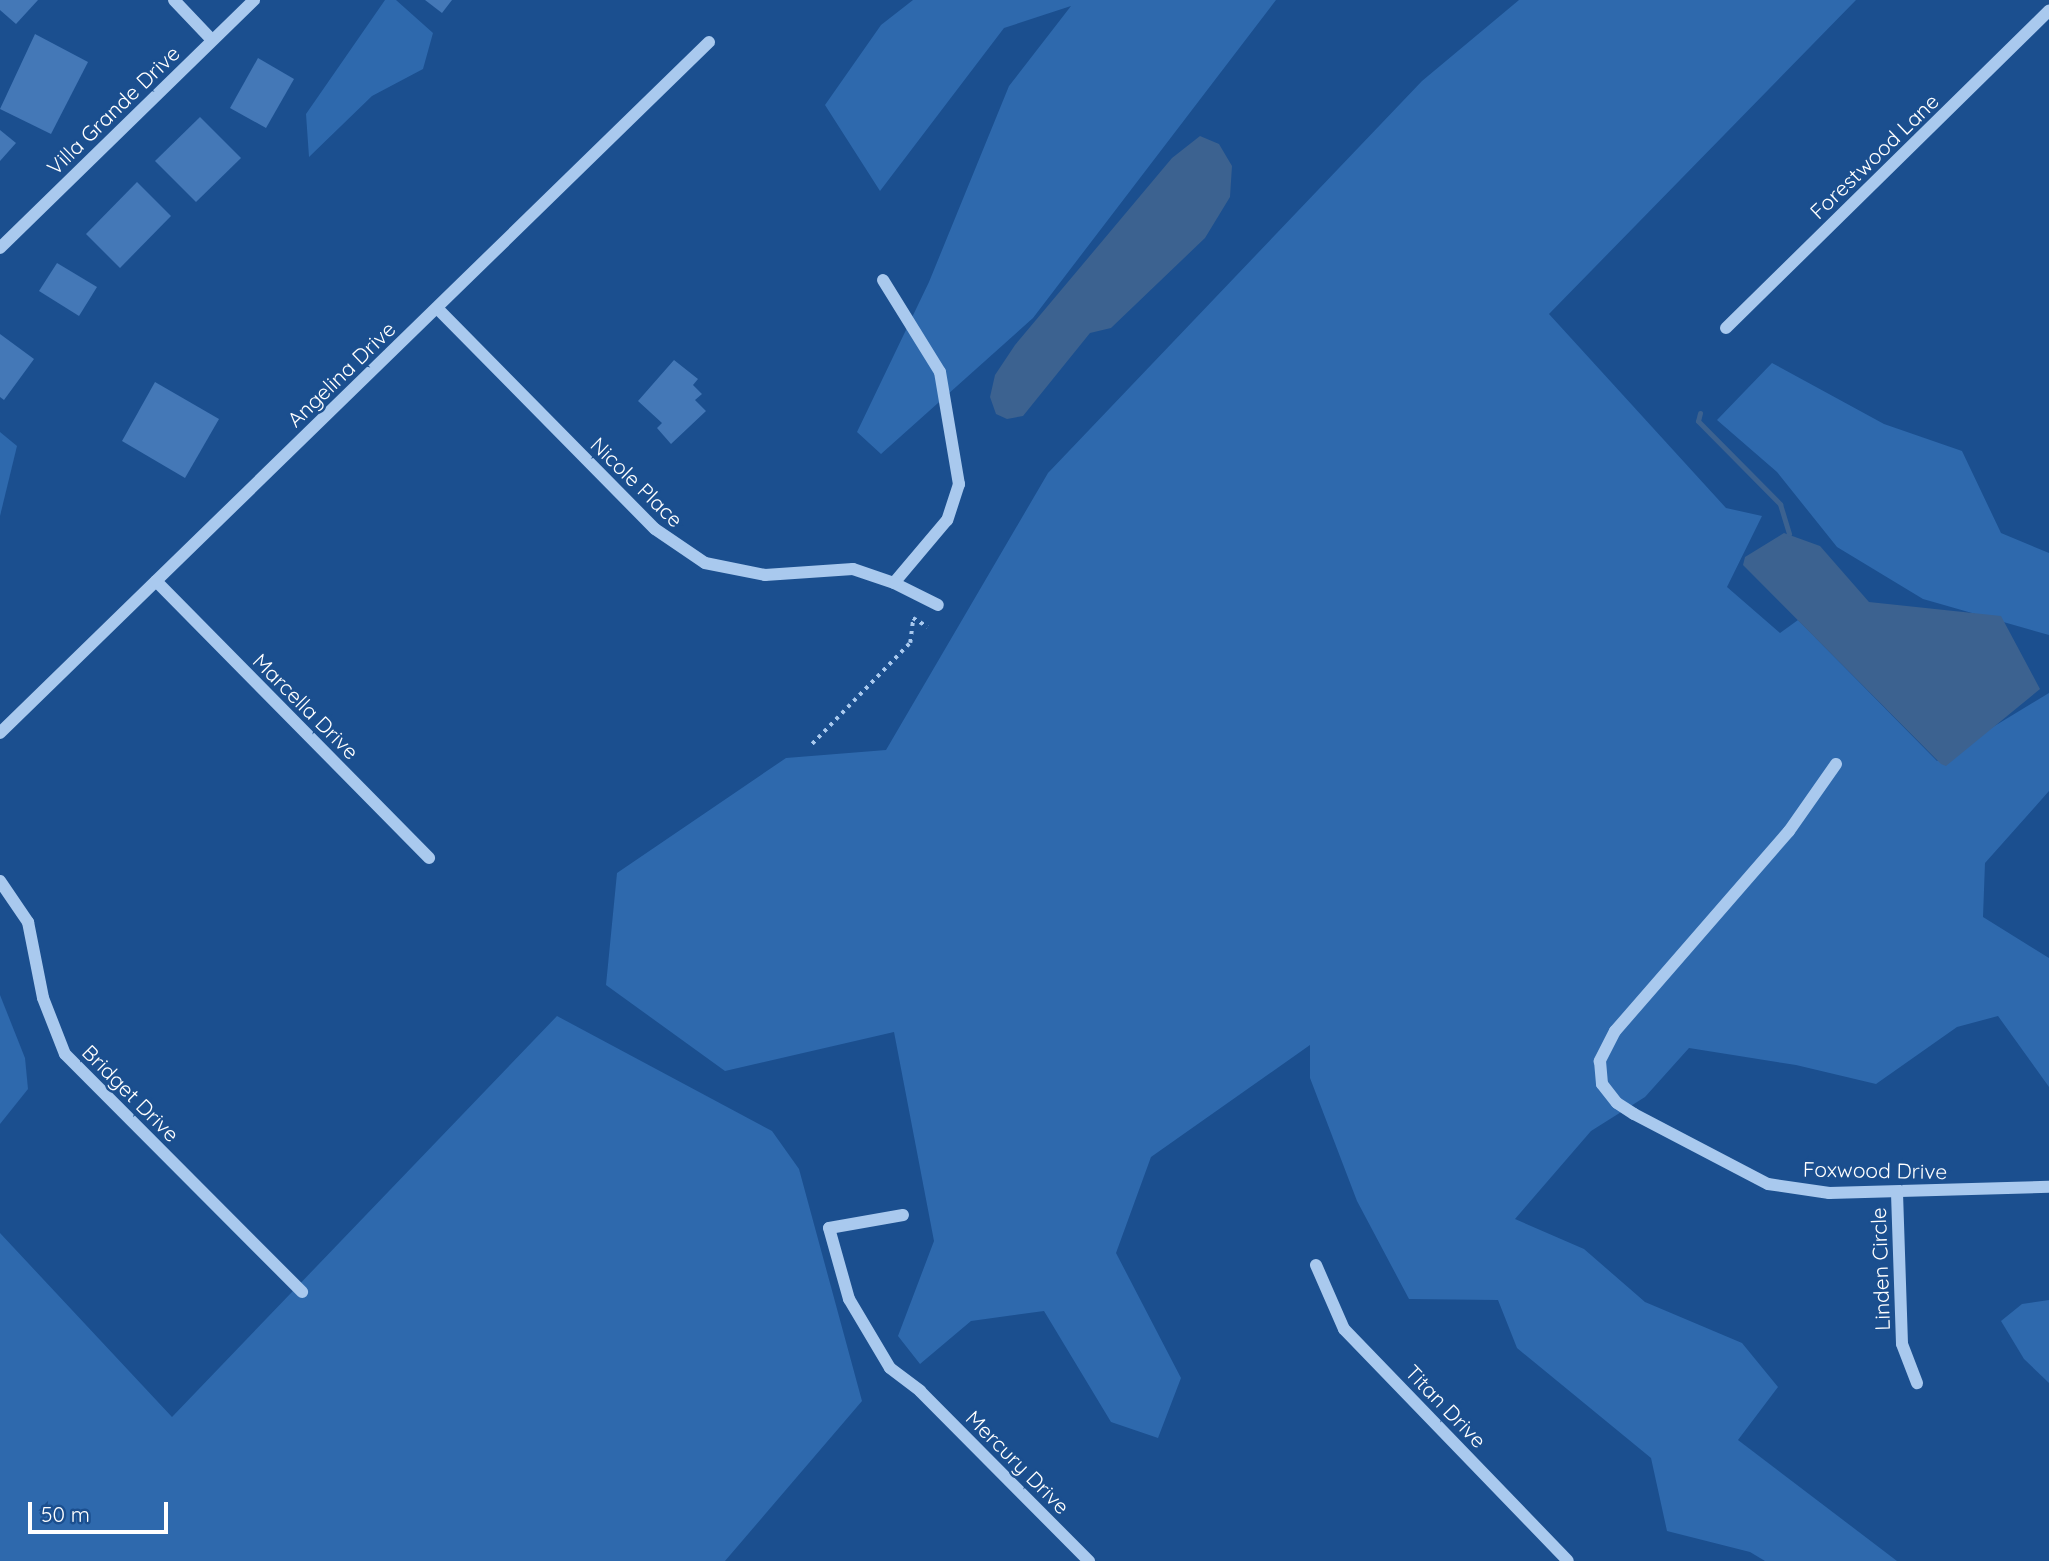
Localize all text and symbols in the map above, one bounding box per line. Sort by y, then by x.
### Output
street label: Villa Grande Drive [41,40,185,180]
street label: Forestwood Lane [1804,88,1944,224]
street label: Angelina Drive [282,316,400,432]
street label: Nicole Place [586,432,688,532]
street label: Marcella Drive [248,648,364,764]
street label: Bridget Drive [77,1039,185,1147]
street label: Foxwood Drive [1803,1156,1947,1184]
street label: Linden Circle [1865,1207,1895,1331]
street label: Titan Drive [1400,1359,1492,1453]
street label: Mercury Drive [961,1405,1075,1519]
scale bar [32,1488,172,1532]
text: 50 m [41,1501,90,1527]

